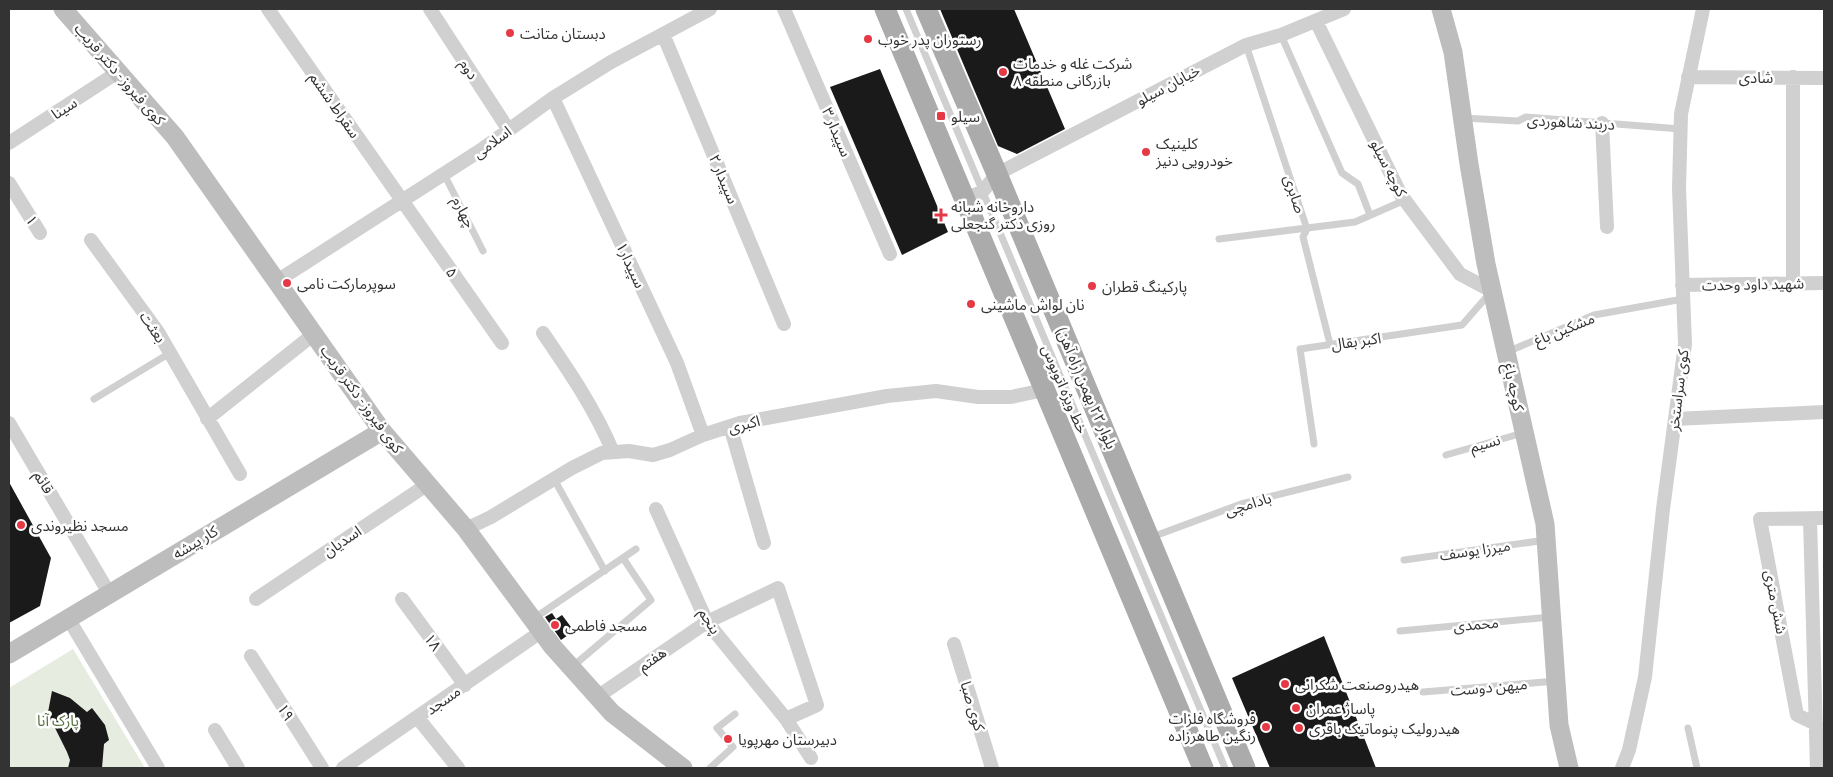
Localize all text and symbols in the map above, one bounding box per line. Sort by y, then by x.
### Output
street label: کوی فیروز - دکتر قریب [71,19,170,130]
place label: دبستان متانت [520,24,606,43]
marker: دبستان متانت [504,27,516,39]
place label: رستوران پدر خوب [878,30,982,50]
marker: رستوران پدر خوب [862,33,874,45]
place label: شرکت غله و خدمات بازرگانی منطقه ۸ [1013,54,1132,90]
street label: دوم [454,55,483,84]
street label: خیابان سیلو [1133,60,1203,110]
marker: شرکت غله و خدمات بازرگانی منطقه ۸ [997,66,1009,78]
street label: سقراط ششم [304,68,365,143]
street label: شادی [1739,68,1774,87]
street label: سینا [48,93,81,123]
street label: سپیدار ۳ [817,104,856,160]
place label: سیلو [951,107,980,126]
marker: سیلو [935,110,947,122]
street label: دربند شاهوردی [1527,110,1615,134]
street label: اسلامی [469,122,515,162]
place label: کلینیک خودرویی دنیز [1155,134,1233,170]
street label: کوچه سیلو [1366,136,1412,201]
marker: کلینیک خودرویی دنیز [1140,146,1152,158]
street label: سپیدار ۲ [704,151,743,207]
street label: صابری [1280,172,1310,216]
street label: چهارم [446,193,480,232]
place label: داروخانه شبانه روزی دکتر گنجعلی [951,197,1056,233]
marker: داروخانه شبانه روزی دکتر گنجعلی [935,209,947,221]
street label: ۱ [22,211,42,229]
street label: سپیدار۱ [611,239,650,292]
street label: ۵ [442,263,462,281]
place label: سوپرمارکت نامی [297,274,396,294]
street label: شهید داود وحدت [1702,274,1805,294]
marker: سوپرمارکت نامی [281,277,293,289]
place label: پارکینگ قطران [1102,277,1187,297]
marker: پارکینگ قطران [1086,280,1098,292]
place label: نان لواش ماشینی [981,295,1085,314]
marker: نان لواش ماشینی [965,298,977,310]
street label: بعثت [136,308,170,346]
street label: مشکین باغ [1531,308,1598,353]
street label: بلوار ۲۲ بهمن (راه آهن) [1053,324,1121,452]
street label: اکبر بقال [1330,328,1382,354]
street label: کوی فیروز - دکتر قریب [316,341,408,457]
street label: خط ویژه اتوبوس [1038,342,1092,436]
street label: کوی سراستخر [1663,348,1693,433]
street label: کوچه باغ [1496,361,1529,414]
street label: اکبری [726,411,762,437]
street label: نسیم [1468,430,1503,458]
street label: قائم [28,467,58,498]
street label: بادامچی [1222,488,1274,521]
place label: مسجد نظیروندی [31,516,129,535]
marker: مسجد نظیروندی [15,519,27,531]
street label: کار پیشه [169,521,222,564]
street label: اسدیان [319,521,365,561]
street label: میرزا یوسف [1438,536,1512,564]
street label: شش متری [1760,568,1792,636]
street label: پنجم [693,604,725,639]
street label: محمدی [1453,613,1499,635]
place label: مسجد فاطمی [565,616,647,635]
marker: مسجد فاطمی [549,619,561,631]
street label: ۱۸ [420,629,446,655]
street label: هفتم [634,643,671,677]
street label: میهن دوست [1450,674,1528,700]
place label: هیدروصنعت شکرانی [1295,675,1419,694]
marker: هیدروصنعت شکرانی [1279,678,1291,690]
street label: کوی صبا [956,679,990,734]
street label: مسجد [422,681,464,719]
place label: پاساژ عمران [1306,699,1375,719]
street label: ۱۹ [273,700,299,724]
marker: پاساژ عمران [1290,702,1302,714]
place label: فروشگاه فلزات رنگین طاهرزاده [1168,709,1256,745]
park label: پارک آنا [37,711,79,731]
place label: هیدرولیک پنوماتیک باقری [1309,719,1460,739]
marker: فروشگاه فلزات رنگین طاهرزاده [1260,721,1272,733]
marker: هیدرولیک پنوماتیک باقری [1293,722,1305,734]
place label: دبیرستان مهرپویا [738,730,837,750]
marker: دبیرستان مهرپویا [722,733,734,745]

